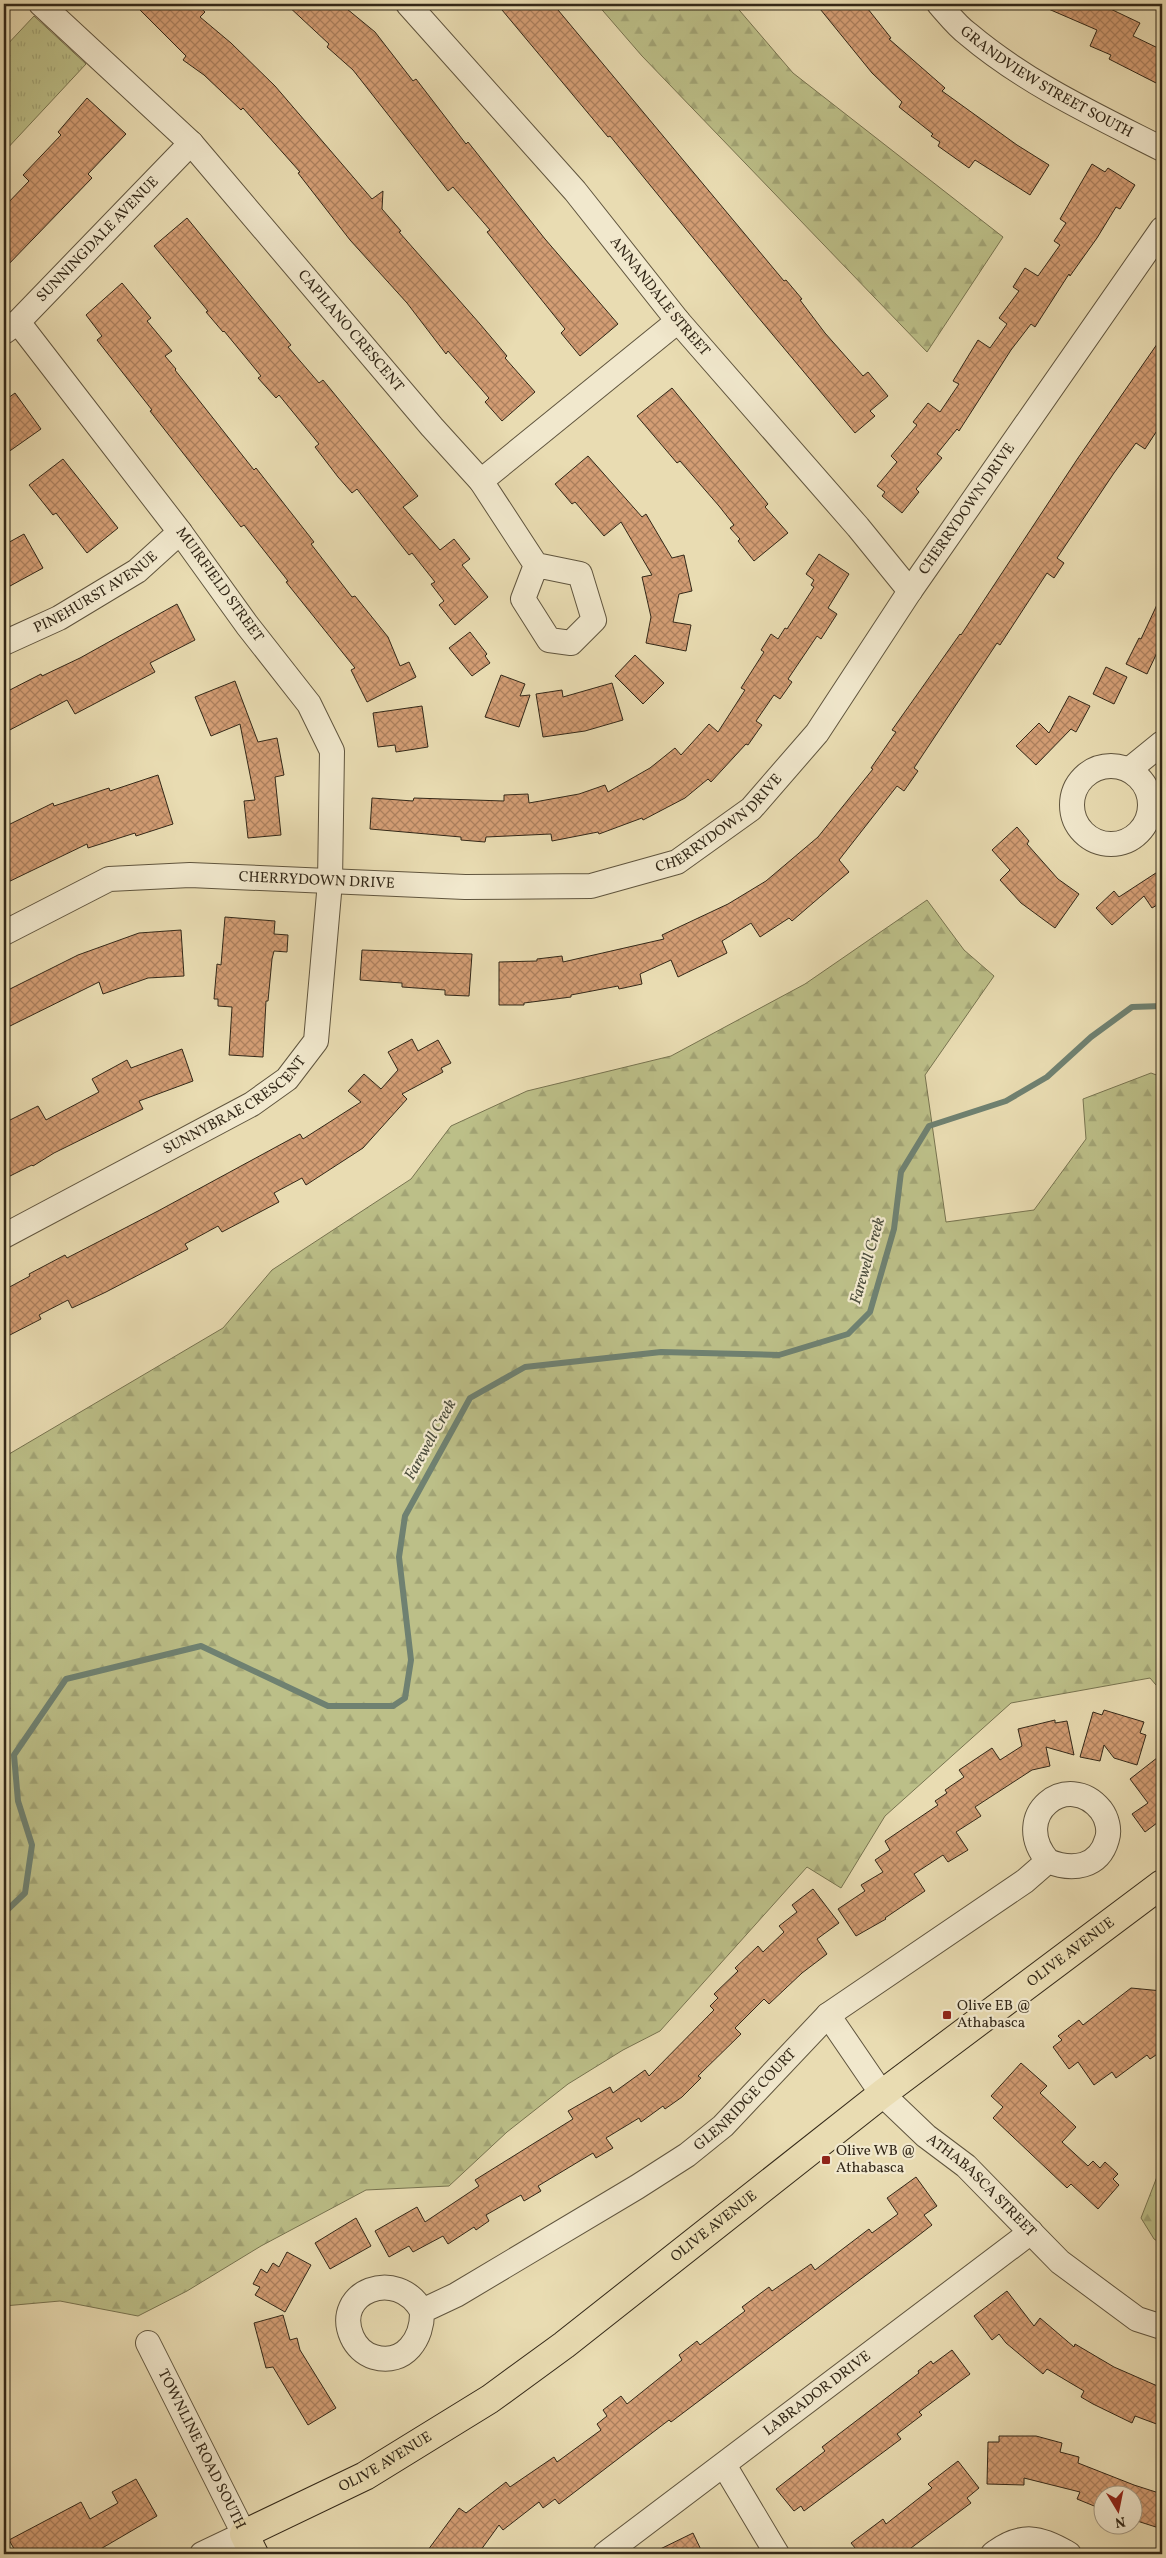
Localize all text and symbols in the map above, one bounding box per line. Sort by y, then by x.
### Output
street label: GRANDVIEW STREET SOUTH [955,21,1136,143]
street label: SUNNINGDALE AVENUE [32,172,164,307]
street label: ANNANDALE STREET [605,232,715,361]
street label: CAPILANO CRESCENT [293,265,409,397]
street label: CHERRYDOWN DRIVE [914,439,1020,579]
street label: MUIRFIELD STREET [170,523,268,647]
street label: PINEHURST AVENUE [30,546,163,639]
street label: CHERRYDOWN DRIVE [653,769,787,878]
street label: CHERRYDOWN DRIVE [238,867,395,894]
street label: SUNNYBRAE CRESCENT [160,1052,311,1160]
water label: Farewell Creek [845,1214,891,1307]
water label: Farewell Creek [400,1395,463,1484]
street label: OLIVE AVENUE [1022,1913,1119,1992]
place label: Olive EB @ Athabasca [957,1996,1031,2034]
marker: Olive EB @ Athabasca [941,2009,953,2021]
street label: GLENRIDGE COURT [689,2044,801,2156]
street label: ATHABASCA STREET [922,2129,1041,2242]
place label: Olive WB @ Athabasca [836,2141,916,2179]
marker: Olive WB @ Athabasca [820,2154,832,2166]
street label: OLIVE AVENUE [666,2186,762,2267]
street label: LABRADOR DRIVE [759,2346,875,2441]
street label: TOWNLINE ROAD SOUTH [152,2366,251,2533]
street label: OLIVE AVENUE [335,2427,436,2498]
north arrow [1094,2486,1144,2536]
text: N [1113,2511,1127,2532]

